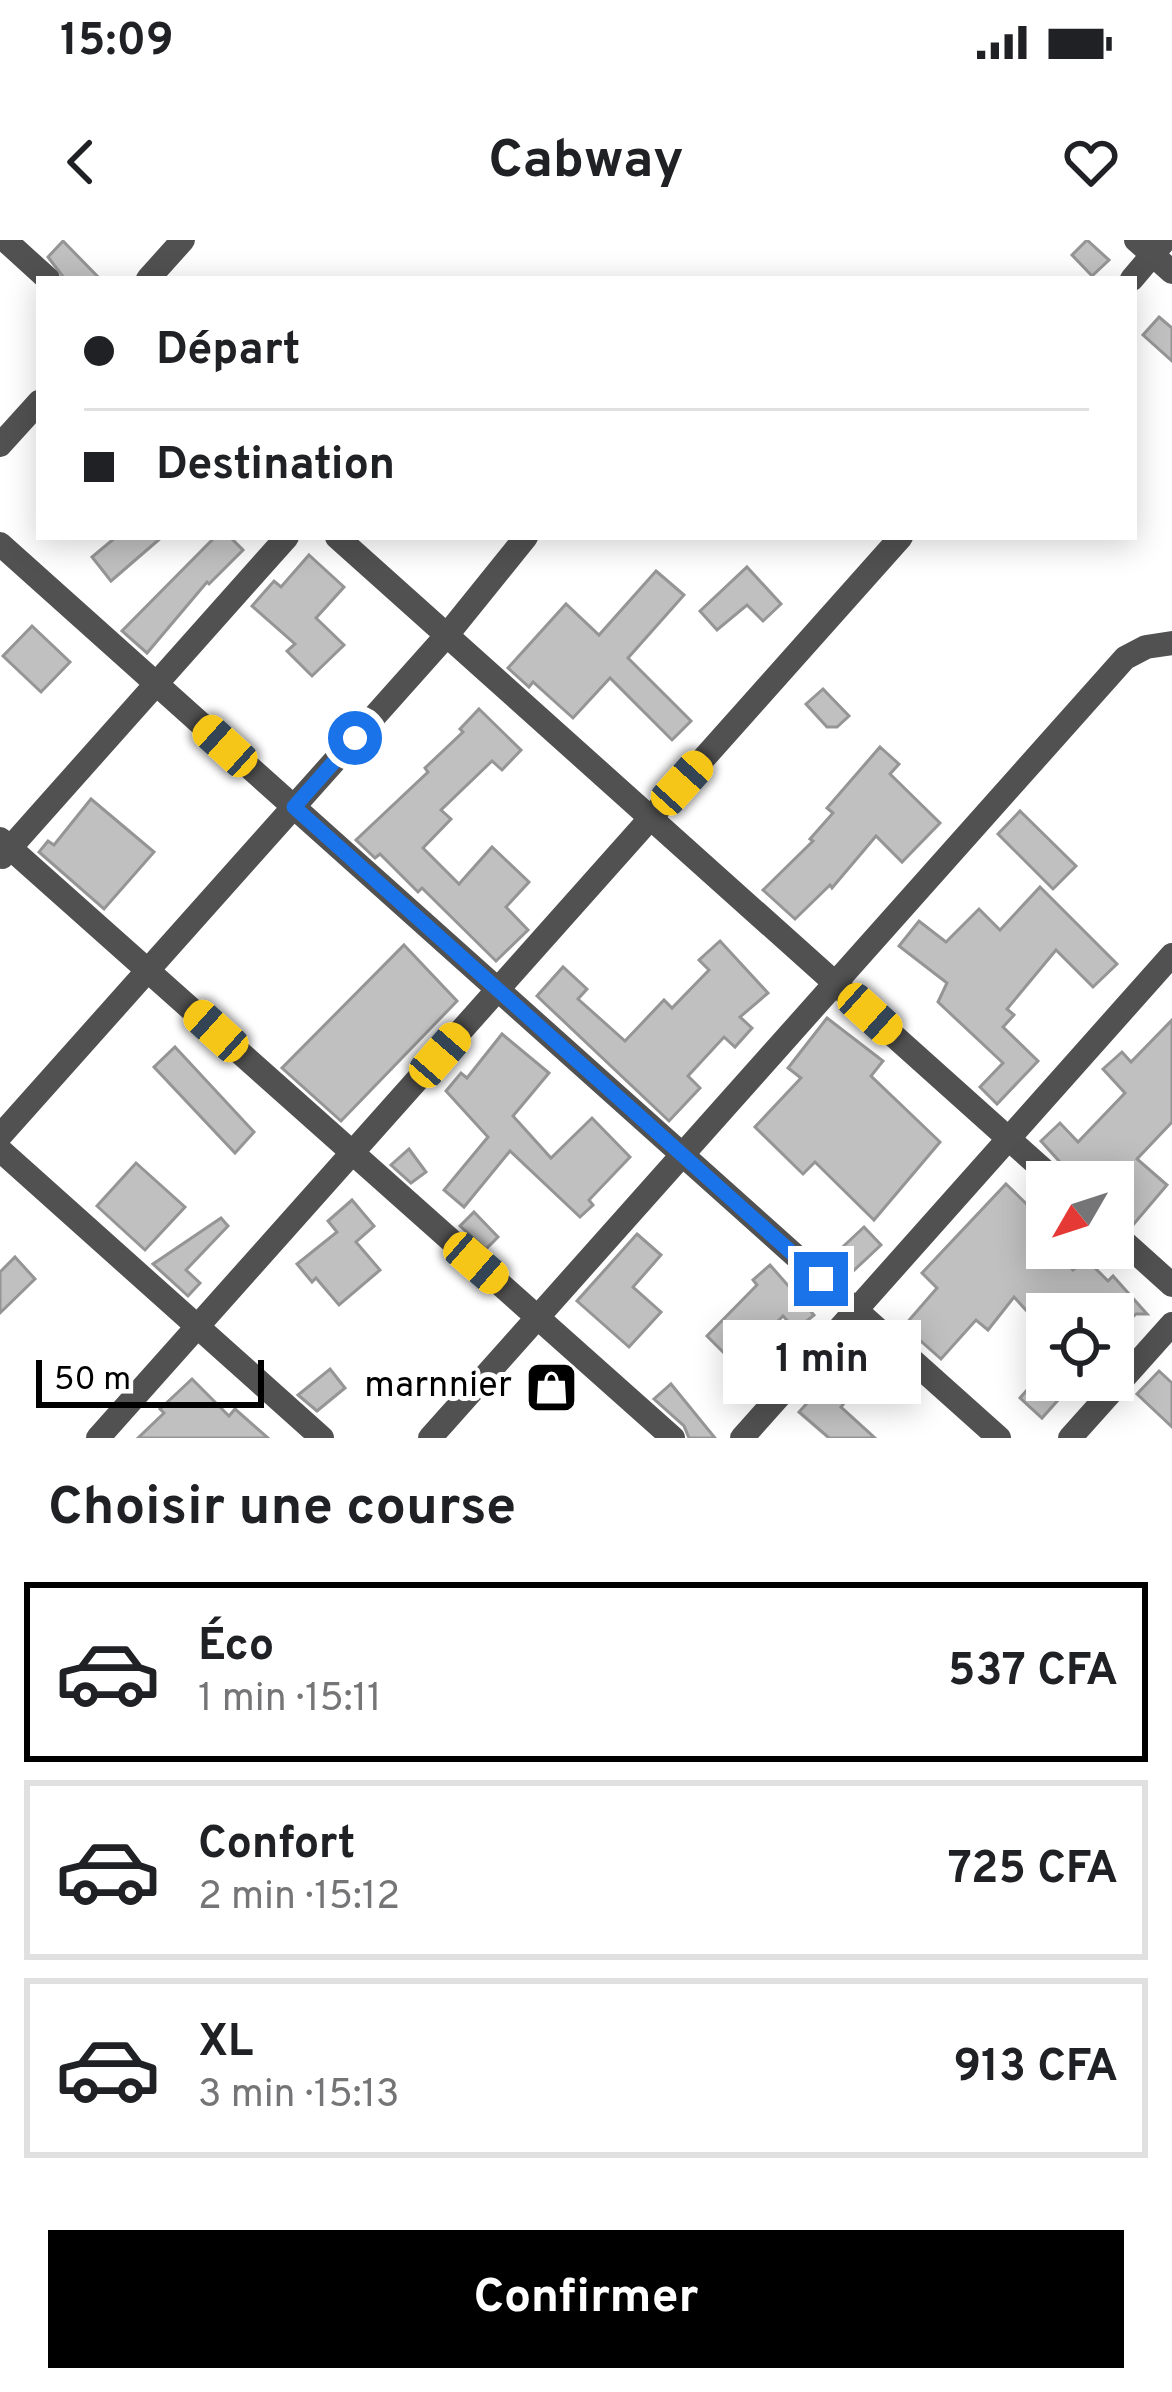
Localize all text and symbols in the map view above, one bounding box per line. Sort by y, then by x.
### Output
text: 15:09 [60,14,174,71]
text: Cabway [488,128,684,197]
icon: back [48,129,114,195]
icon: heart [1058,129,1124,195]
text: Départ [156,323,301,380]
text: Destination [156,438,395,495]
car [186,709,264,783]
route start [328,711,382,765]
car [645,744,719,822]
car [831,977,909,1051]
car [177,994,255,1068]
car [403,1016,477,1094]
north arrow [1026,1161,1134,1269]
map controls [1026,1161,1134,1401]
car [437,1226,515,1300]
route end [794,1252,848,1306]
button: locate [1026,1293,1134,1401]
callout: 1 min [722,1321,920,1405]
text: 1 min [775,1337,869,1386]
scale bar [36,1354,264,1407]
shop icon: marnnier [523,1359,579,1415]
text: 50 m [54,1360,131,1402]
place label: marnnier [364,1364,512,1410]
text: Choisir une course [48,1475,516,1544]
icon: car [54,1618,162,1726]
text: Éco [198,1619,274,1676]
text: 537 CFA [948,1644,1118,1701]
text: 1 min · 15:11 [198,1676,382,1725]
icon: car [54,1816,162,1924]
text: Confort [198,1817,355,1874]
text: 725 CFA [948,1842,1118,1899]
text: 2 min · 15:12 [198,1874,400,1923]
icon: car [54,2014,162,2122]
text: XL [198,2015,253,2072]
text: 913 CFA [953,2040,1118,2097]
text: 3 min · 15:13 [198,2072,399,2121]
button: Confirmer [48,2230,1124,2368]

